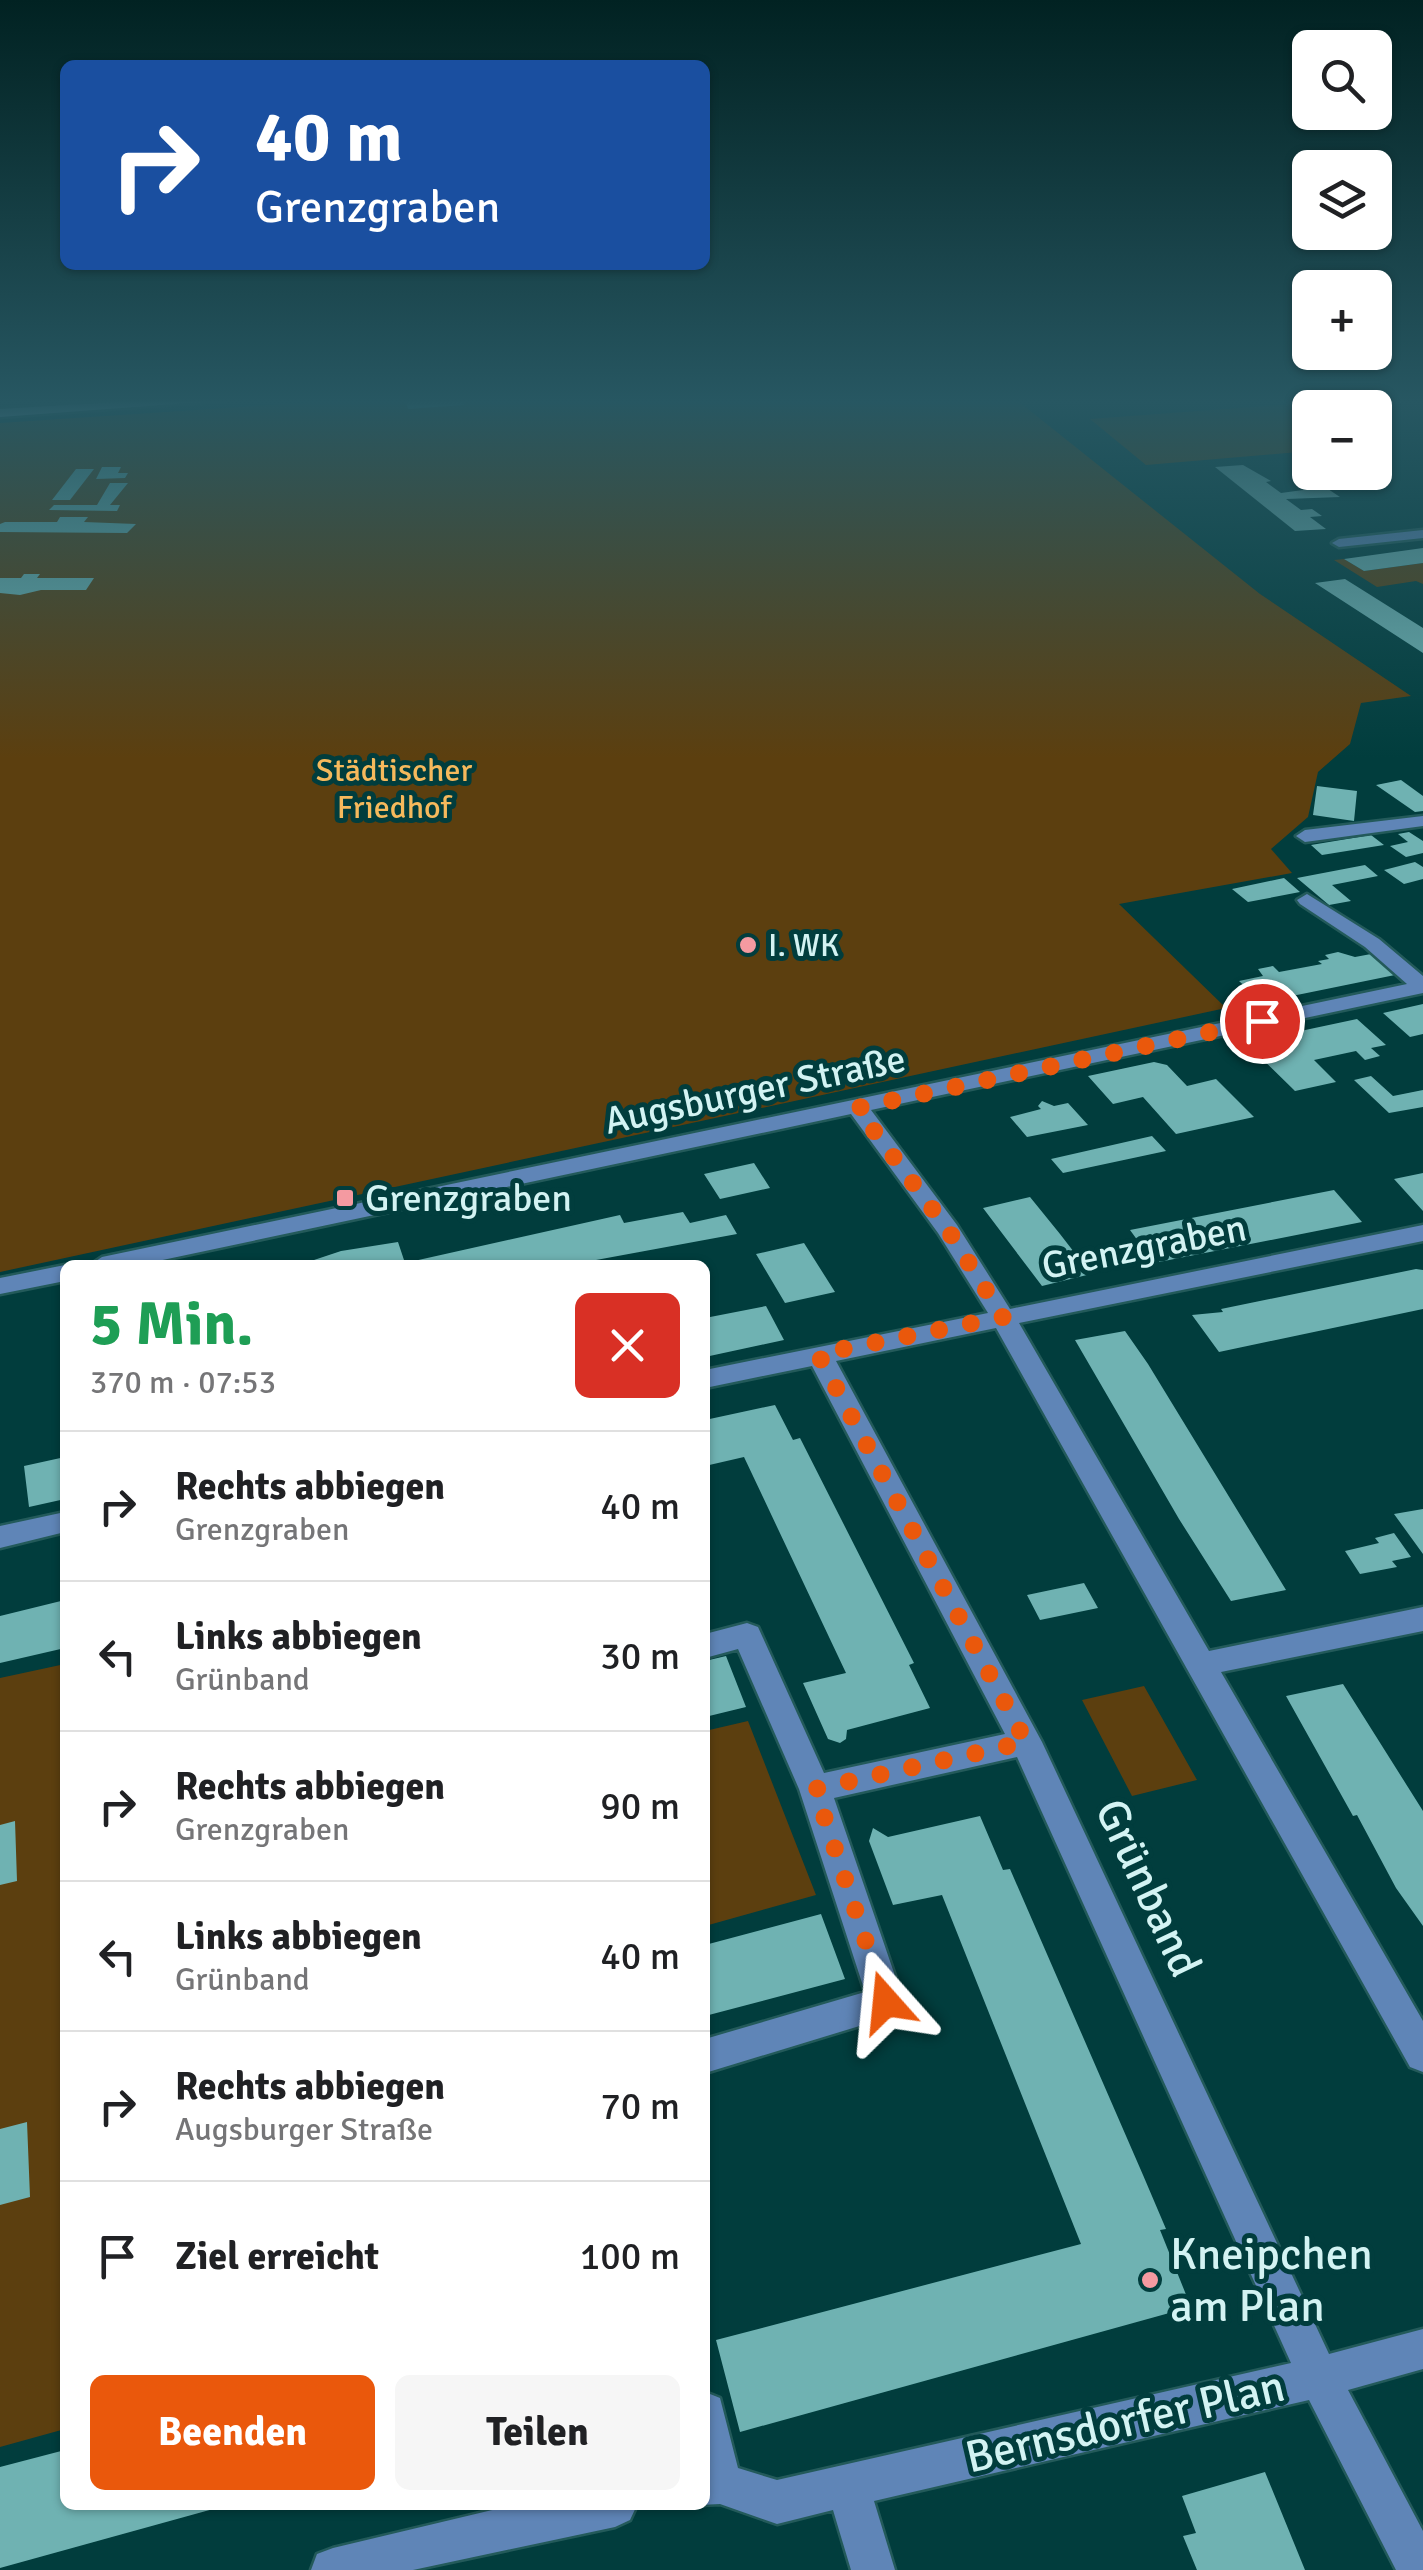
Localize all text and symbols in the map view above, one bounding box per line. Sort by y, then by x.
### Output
map controls [1292,30,1392,490]
button: search [1292,30,1392,130]
text: 40 m [255,94,403,180]
icon: right [90,100,220,230]
button: layers [1292,150,1392,250]
text: Grenzgraben [255,180,500,235]
button: + [1292,270,1392,370]
button: − [1292,390,1392,490]
park label: Städtischer Friedhof [316,751,472,827]
place label: I. WK [768,926,839,965]
marker: I. WK [737,934,759,956]
pin [1220,979,1305,1064]
icon: arrive [1235,994,1290,1049]
street label: Augsburger Straße [600,1035,910,1145]
place label: Grenzgraben [365,1175,572,1222]
marker: Grenzgraben [334,1187,356,1209]
street label: Grenzgraben [1038,1204,1250,1290]
text: 5 Min. [90,1288,254,1362]
button: close [575,1293,680,1398]
text: 370 m · 07:53 [90,1363,276,1402]
text: Rechts abbiegen [175,1463,445,1510]
icon: right [90,1479,145,1534]
text: 40 m [600,1483,680,1530]
text: Grenzgraben [175,1510,349,1549]
text: Links abbiegen [175,1613,422,1660]
icon: left [90,1629,145,1684]
text: 30 m [600,1633,680,1680]
text: Grünband [175,1660,310,1699]
text: Rechts abbiegen [175,1763,445,1810]
icon: right [90,1779,145,1834]
text: 90 m [600,1783,680,1830]
street label: Grünband [1083,1790,1213,1986]
text: Grenzgraben [175,1810,349,1849]
text: Links abbiegen [175,1913,422,1960]
icon: left [90,1929,145,1984]
text: 40 m [600,1933,680,1980]
position arrow [834,1950,938,2054]
text: Grünband [175,1960,310,1999]
text: Rechts abbiegen [175,2063,445,2110]
icon: right [90,2079,145,2134]
text: 70 m [600,2083,680,2130]
text: Augsburger Straße [175,2110,433,2149]
place label: Kneipchen am Plan [1170,2227,1373,2334]
icon: arrive [90,2229,145,2284]
text: Ziel erreicht [175,2233,379,2280]
text: 100 m [580,2233,680,2280]
marker: Kneipchen am Plan [1139,2269,1161,2291]
street label: Bernsdorfer Plan [960,2359,1290,2485]
button: Beenden [90,2375,375,2490]
button: Teilen [395,2375,680,2490]

